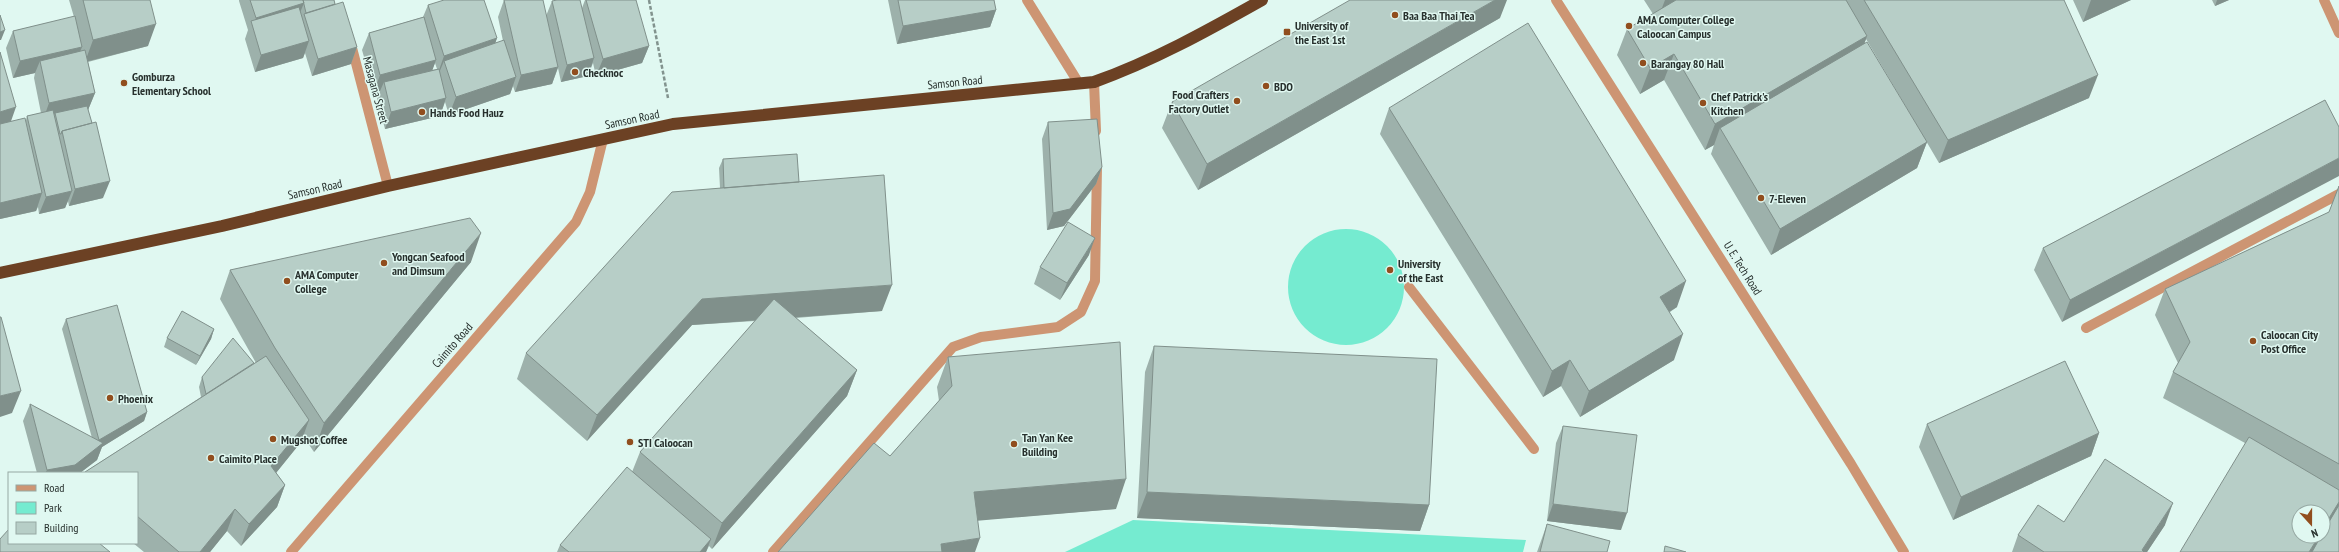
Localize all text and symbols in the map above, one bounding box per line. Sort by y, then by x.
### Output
place label: Baa Baa Thai Tea [1403,8,1475,23]
marker: Baa Baa Thai Tea [1390,10,1400,20]
place label: AMA Computer College Caloocan Campus [1636,12,1734,41]
place label: University of the East 1st [1295,18,1349,47]
marker: AMA Computer College Caloocan Campus [1624,21,1634,31]
marker: University of the East 1st [1282,27,1292,37]
street label: Masagana Street [360,55,392,126]
place label: Barangay 80 Hall [1651,56,1724,71]
marker: Barangay 80 Hall [1638,58,1648,68]
place label: Checknoc [583,65,624,80]
marker: Checknoc [570,67,580,77]
place label: Gomburza Elementary School [132,69,211,98]
street label: Samson Road [927,72,983,92]
marker: Gomburza Elementary School [119,78,129,88]
place label: BDO [1274,79,1293,94]
marker: BDO [1261,81,1271,91]
place label: Food Crafters Factory Outlet [1169,87,1230,116]
place label: Chef Patrick's Kitchen [1711,89,1768,118]
marker: Food Crafters Factory Outlet [1232,96,1242,106]
marker: Chef Patrick's Kitchen [1698,98,1708,108]
place label: Hands Food Hauz [430,105,504,120]
street label: Samson Road [603,106,661,132]
marker: Hands Food Hauz [417,107,427,117]
street label: Samson Road [286,175,344,203]
place label: 7-Eleven [1769,191,1806,206]
marker: 7-Eleven [1756,193,1766,203]
street label: U. E. Tech Road [1721,238,1765,298]
place label: Yongcan Seafood and Dimsum [391,249,464,278]
place label: University of the East [1398,256,1444,285]
marker: Yongcan Seafood and Dimsum [379,258,389,268]
marker: University of the East [1385,265,1395,275]
place label: AMA Computer College [294,267,359,296]
marker: AMA Computer College [282,276,292,286]
street label: Caimito Road [428,319,476,371]
place label: Caloocan City Post Office [2261,327,2318,356]
marker: Caloocan City Post Office [2248,336,2258,346]
place label: Phoenix [118,391,154,406]
marker: Phoenix [105,393,115,403]
place label: Tan Yan Kee Building [1022,430,1073,459]
place label: Mugshot Coffee [281,432,347,447]
marker: Mugshot Coffee [268,434,278,444]
place label: STI Caloocan [638,435,693,450]
marker: STI Caloocan [625,437,635,447]
marker: Tan Yan Kee Building [1009,439,1019,449]
place label: Caimito Place [219,451,277,466]
marker: Caimito Place [206,453,216,463]
legend [8,472,138,544]
text: Road [44,480,64,495]
text: Park [44,500,62,515]
north arrow [2291,504,2331,544]
text: Building [44,520,79,535]
text: N [2309,526,2320,541]

